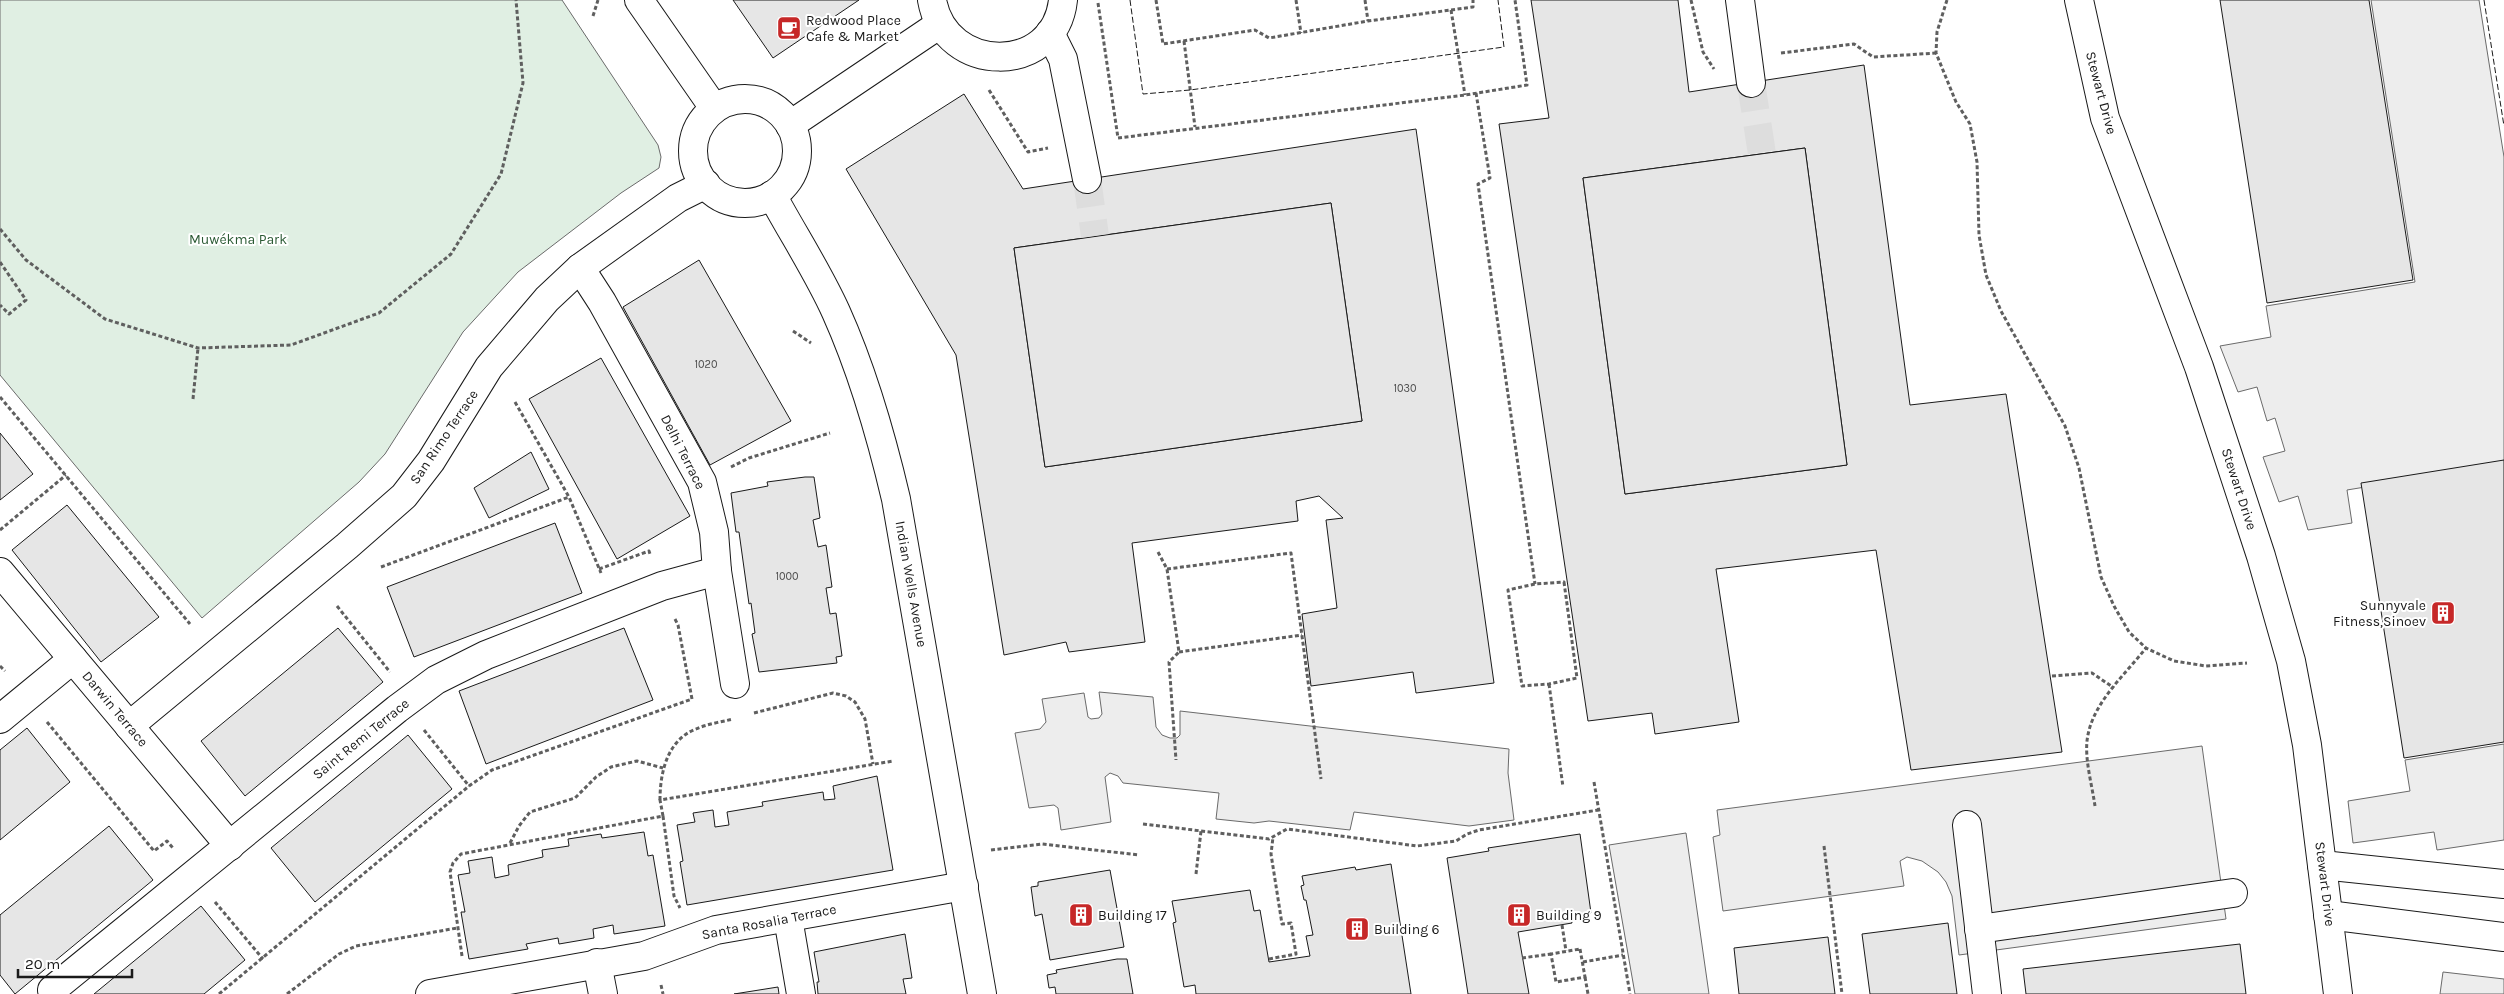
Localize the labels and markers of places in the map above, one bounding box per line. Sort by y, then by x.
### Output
place label: Redwood Place Cafe & Market [806,12,901,45]
cafe icon: Redwood Place Cafe & Market [776,15,802,41]
place label: Sunnyvale Fitness,Sinoev [2333,597,2426,630]
building icon: Sunnyvale Fitness,Sinoev [2430,600,2456,626]
building icon: Building 17 [1068,902,1094,928]
building icon: Building 9 [1506,902,1532,928]
place label: Building 17 [1098,907,1167,924]
place label: Building 9 [1536,907,1602,924]
building icon: Building 6 [1344,916,1370,942]
place label: Building 6 [1374,921,1439,938]

